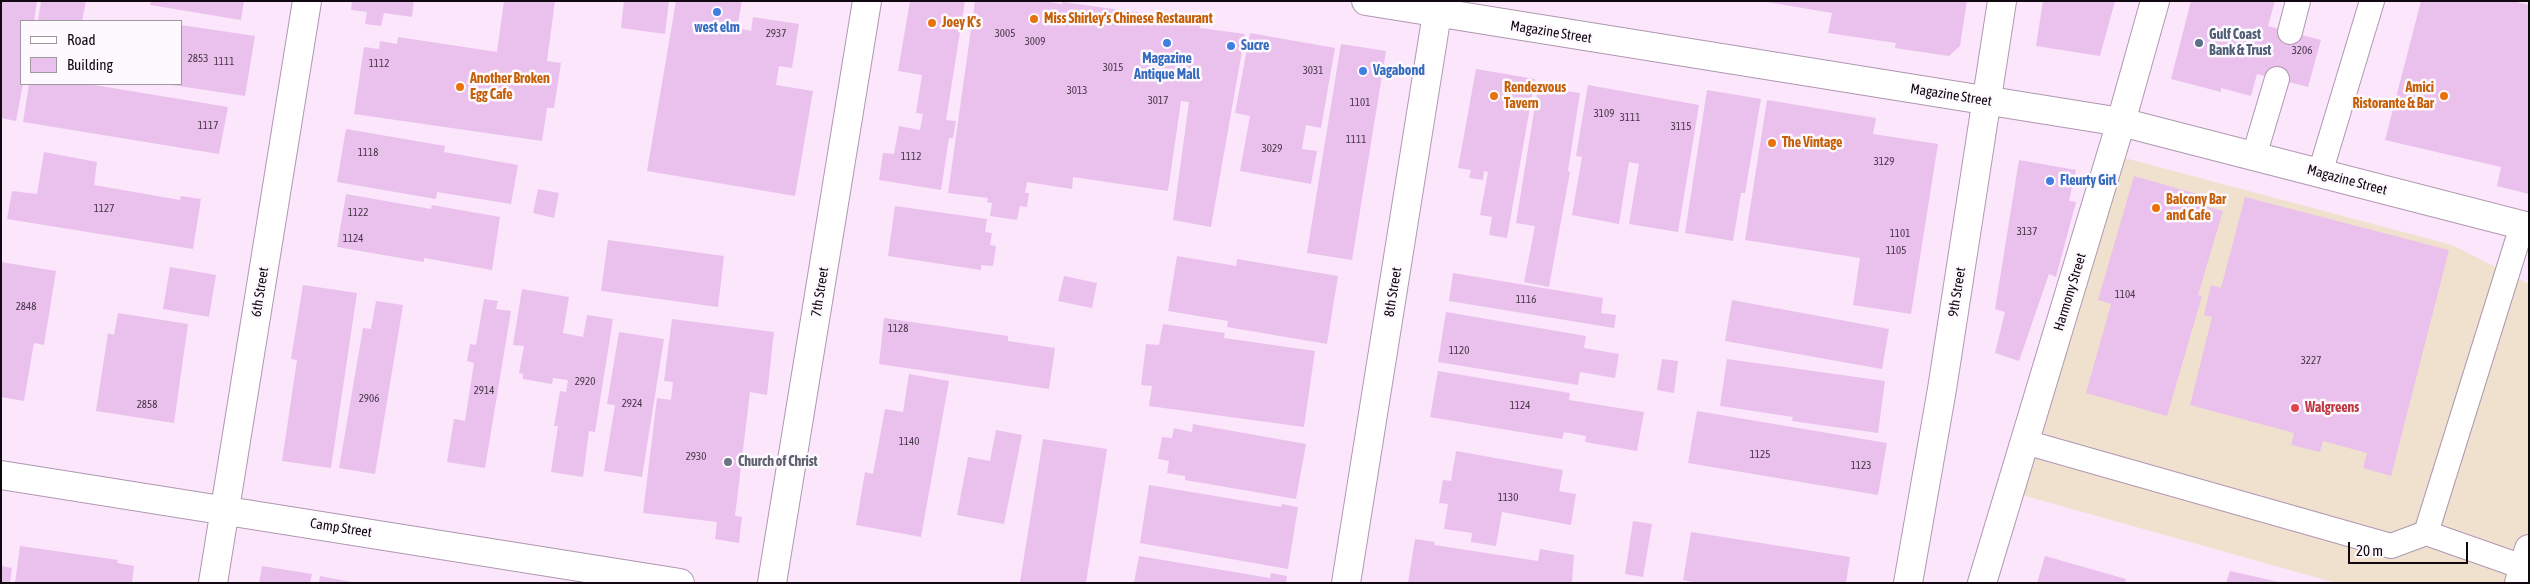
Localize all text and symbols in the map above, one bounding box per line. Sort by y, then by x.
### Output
marker: west elm [711,6,723,18]
place label: Miss Shirley’s Chinese Restaurant [1044,11,1213,27]
marker: Miss Shirley’s Chinese Restaurant [1028,13,1040,25]
place label: Joey K's [942,15,981,31]
marker: Joey K's [926,17,938,29]
street label: Magazine Street [1509,17,1593,47]
legend [20,20,182,85]
place label: west elm [694,20,740,36]
house number: 2937 [766,27,786,41]
house number: 3005 [995,27,1015,41]
place label: Gulf Coast Bank & Trust [2209,27,2271,59]
text: Road [67,31,96,48]
house number: 3009 [1025,35,1045,49]
marker: Magazine Antique Mall [1161,37,1173,49]
marker: Gulf Coast Bank & Trust [2193,37,2205,49]
place label: Sucre [1241,38,1269,54]
marker: Sucre [1225,40,1237,52]
house number: 3206 [2292,44,2312,58]
place label: Magazine Antique Mall [1134,51,1200,84]
house number: 2853 [188,52,208,66]
house number: 1111 [214,55,234,69]
text: Building [67,56,113,73]
house number: 1112 [369,57,389,71]
house number: 3015 [1103,61,1123,75]
place label: Vagabond [1373,63,1425,79]
house number: 3031 [1303,64,1323,78]
marker: Vagabond [1357,65,1369,77]
place label: Another Broken Egg Cafe [470,71,550,104]
place label: Rendezvous Tavern [1504,80,1566,112]
street label: Magazine Street [1909,80,1993,110]
place label: Amici Ristorante & Bar [2353,80,2434,112]
marker: Another Broken Egg Cafe [454,81,466,93]
house number: 3013 [1067,84,1087,98]
marker: Rendezvous Tavern [1488,90,1500,102]
marker: Amici Ristorante & Bar [2438,90,2450,102]
house number: 3017 [1148,94,1168,108]
house number: 1101 [1350,96,1370,110]
house number: 3109 [1594,107,1614,121]
house number: 3111 [1620,111,1640,125]
house number: 1117 [198,119,218,133]
house number: 3115 [1671,120,1691,134]
house number: 1111 [1346,133,1366,147]
place label: The Vintage [1782,135,1842,151]
marker: The Vintage [1766,137,1778,149]
house number: 3029 [1262,142,1282,156]
house number: 1118 [358,146,378,160]
house number: 1112 [901,150,921,164]
house number: 3129 [1874,155,1894,169]
street label: Magazine Street [2305,161,2389,199]
place label: Fleurty Girl [2060,173,2117,189]
marker: Fleurty Girl [2044,175,2056,187]
place label: Balcony Bar and Cafe [2166,192,2226,224]
house number: 1127 [94,202,114,216]
marker: Balcony Bar and Cafe [2150,202,2162,214]
house number: 1122 [348,206,368,220]
house number: 3137 [2017,225,2037,239]
house number: 1101 [1890,227,1910,241]
house number: 1124 [343,232,363,246]
house number: 1105 [1886,244,1906,258]
street label: Harmony Street [2050,251,2090,333]
street label: 6th Street [248,266,272,318]
street label: 7th Street [808,266,832,318]
street label: 8th Street [1381,266,1405,318]
street label: 9th Street [1945,266,1969,318]
house number: 1104 [2115,288,2135,302]
house number: 1116 [1516,293,1536,307]
house number: 2848 [16,300,36,314]
house number: 1128 [888,322,908,336]
house number: 1120 [1449,344,1469,358]
house number: 3227 [2301,354,2321,368]
house number: 2920 [575,375,595,389]
house number: 2914 [474,384,494,398]
house number: 2906 [359,392,379,406]
house number: 2924 [622,397,642,411]
house number: 2858 [137,398,157,412]
house number: 1124 [1510,399,1530,413]
place label: Walgreens [2305,400,2359,416]
marker: Walgreens [2289,402,2301,414]
house number: 1140 [899,435,919,449]
house number: 1125 [1750,448,1770,462]
house number: 2930 [686,450,706,464]
place label: Church of Christ [738,454,818,470]
marker: Church of Christ [722,456,734,468]
house number: 1123 [1851,459,1871,473]
house number: 1130 [1498,491,1518,505]
street label: Camp Street [309,515,373,541]
scale bar [2350,532,2470,564]
text: 20 m [2356,542,2383,559]

